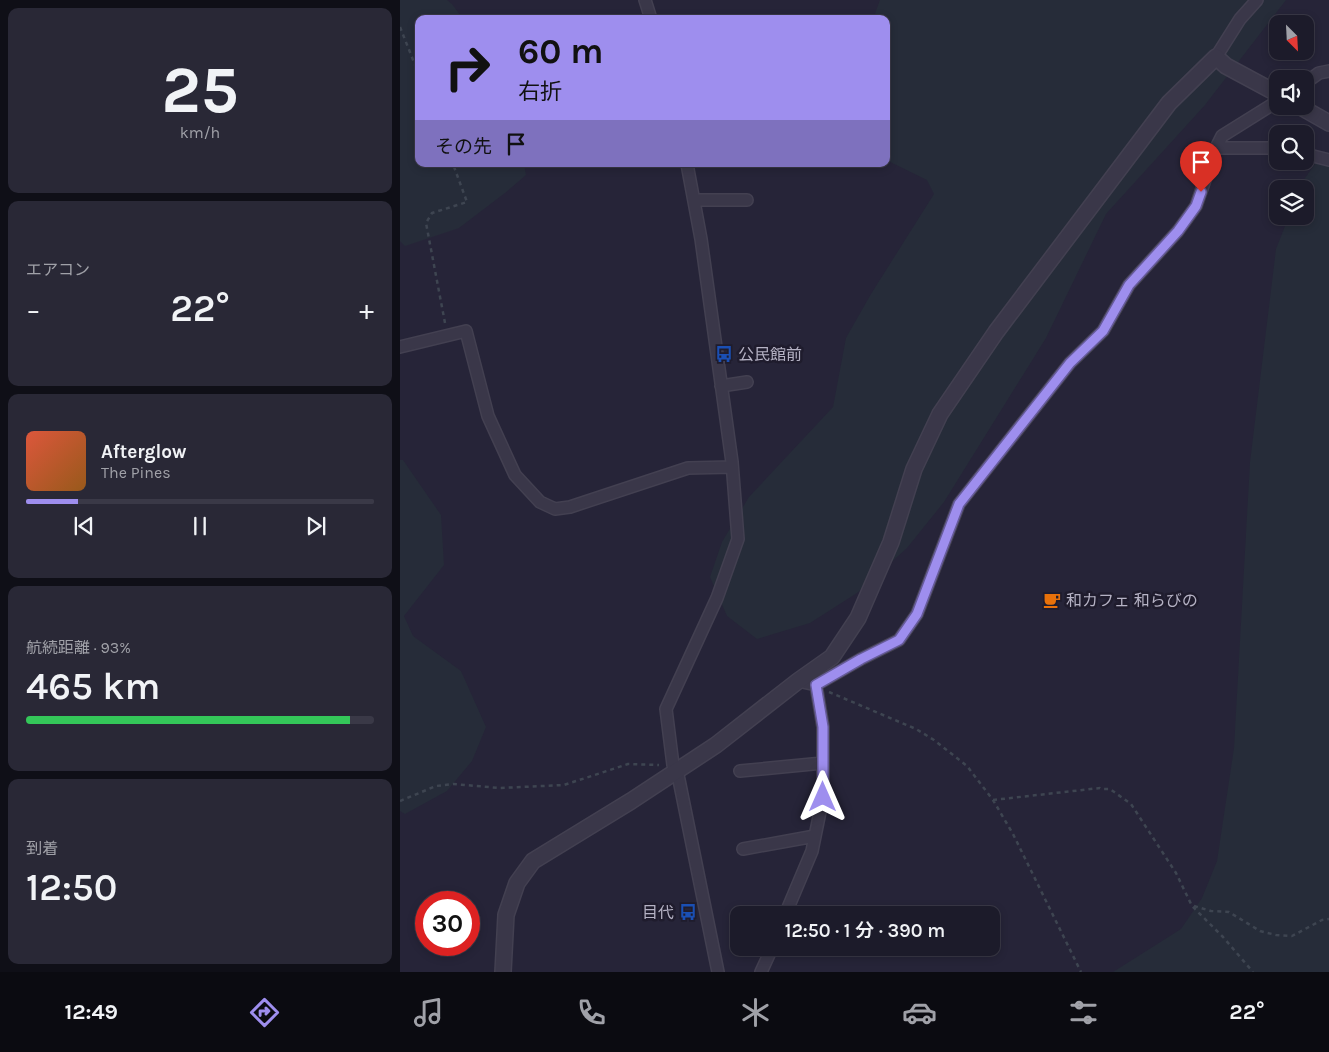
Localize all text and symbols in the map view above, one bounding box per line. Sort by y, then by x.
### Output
north arrow [1269,15,1314,60]
map controls [1269,15,1314,225]
text: 60 m [518,31,603,72]
icon: right [435,35,500,100]
text: 25 [161,52,239,128]
button: sound [1269,70,1314,115]
text: 右折 [518,79,562,105]
text: km/h [180,123,220,142]
button: search [1269,125,1314,170]
icon: arrive [502,130,530,158]
text: その先 [435,136,492,158]
pin [1180,141,1222,192]
icon: arrive [1187,148,1215,176]
button: layers [1269,180,1314,225]
text: エアコン [26,260,90,279]
text: 22° [170,286,230,331]
text: − [26,293,41,326]
text: + [359,293,374,326]
bus stop icon: 公民館前 [714,344,734,364]
place label: 公民館前 [738,345,802,364]
text: Afterglow [101,441,187,463]
text: The Pines [101,463,171,482]
icon: previous [70,512,98,540]
icon: pause [186,512,214,540]
icon: next [302,512,330,540]
cafe icon: 和カフェ 和らびの [1042,590,1062,610]
place label: 和カフェ 和らびの [1066,591,1198,610]
text: 航続距離 · 93% [26,638,131,657]
text: 465 km [26,664,160,709]
position arrow [796,770,848,822]
text: 到着 [26,839,58,858]
text: 12:50 [26,865,117,910]
speed limit sign: 30 [415,891,480,956]
bus stop icon: 目代 [678,902,698,922]
place label: 目代 [642,903,674,922]
text: 12:50 · 1 分 · 390 m [785,920,945,942]
icon: directions [247,995,282,1030]
icon: music [411,995,446,1030]
icon: phone [574,995,609,1030]
icon: climate [738,995,773,1030]
icon: car [902,995,937,1030]
icon: filters [1066,995,1101,1030]
text: 12:49 [64,999,118,1025]
text: 22° [1229,999,1265,1025]

